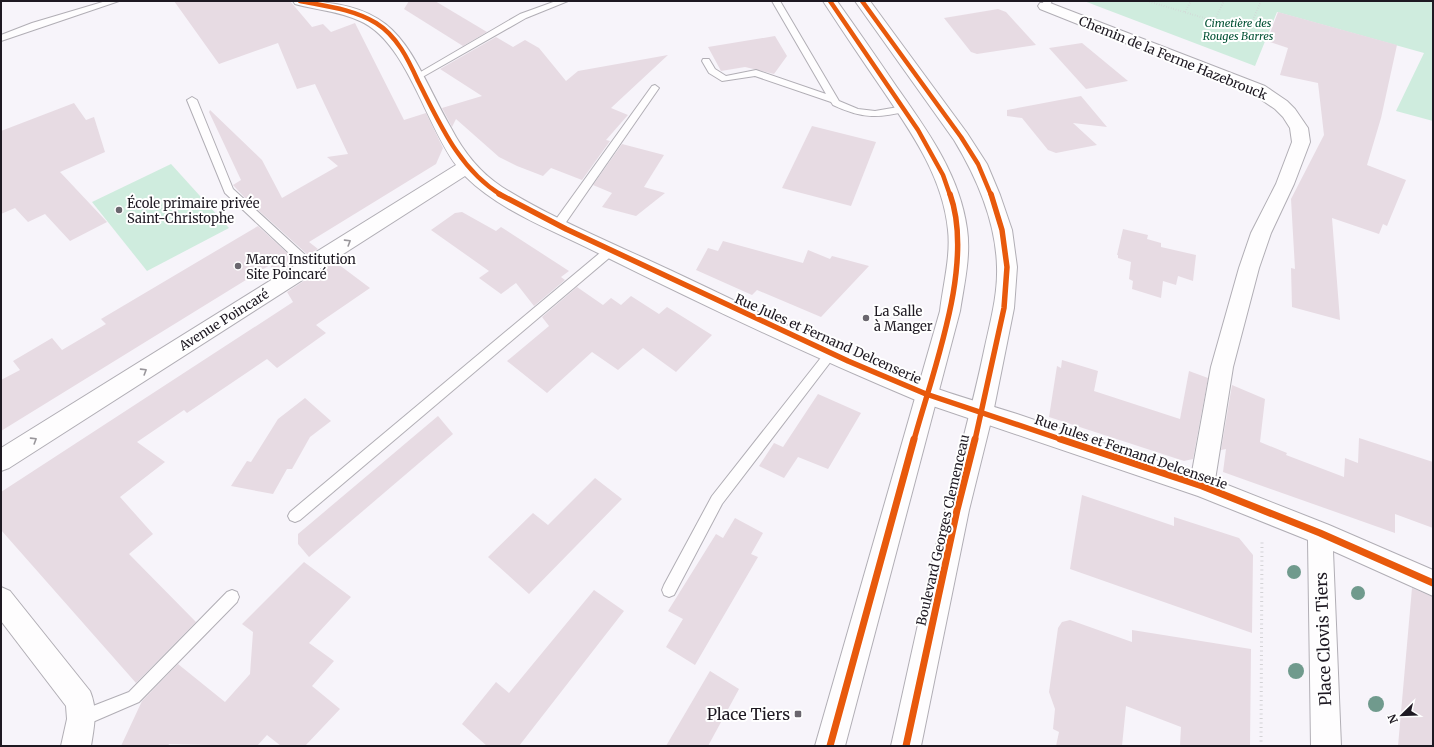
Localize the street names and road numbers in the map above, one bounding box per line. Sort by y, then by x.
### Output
street label: Chemin de la Ferme Hazebrouck [1076,12,1271,104]
street label: Avenue Poincaré [175,285,272,355]
street label: Rue Jules et Fernand Delcenserie [732,290,924,388]
street label: Rue Jules et Fernand Delcenserie [1032,411,1230,493]
street label: Boulevard Georges Clemenceau [913,433,973,627]
street label: Place Clovis Tiers [1311,572,1335,706]

